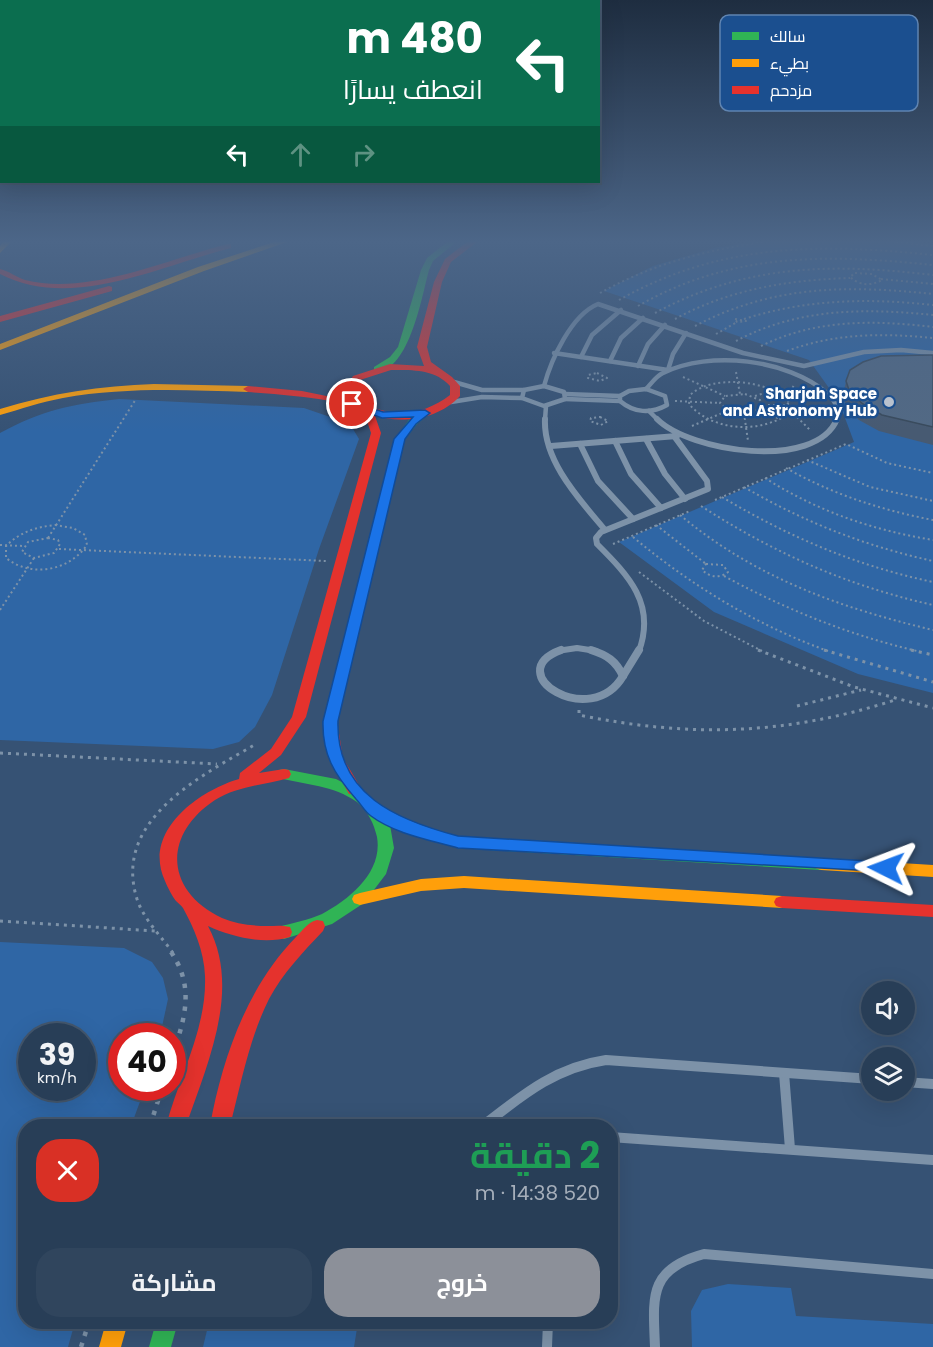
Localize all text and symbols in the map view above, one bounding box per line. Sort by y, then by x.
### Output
text: 480 m [347,9,483,68]
legend [720,15,918,111]
icon: left [504,24,582,102]
text: سالك [770,25,805,48]
text: بطيء [770,52,809,77]
text: انعطف يسارًا [343,71,483,108]
text: مزدحم [770,79,812,102]
icon: left [221,138,254,171]
icon: ahead [284,138,317,171]
icon: right [347,138,380,171]
pin [326,378,377,429]
place label: Sharjah Space and Astronomy Hub [722,383,877,421]
icon: arrive [335,387,368,420]
marker: Sharjah Space and Astronomy Hub [882,395,896,409]
position arrow [854,836,918,900]
map controls [861,981,915,1101]
button: sound [861,981,915,1035]
speed limit sign: 40 [108,1023,186,1101]
text: 39 [39,1033,75,1076]
button: layers [861,1047,915,1101]
text: km/h [37,1067,77,1088]
text: 2 دقيقة [470,1130,600,1181]
button: close [36,1139,99,1202]
text: 520 m · 14:38 [475,1179,600,1207]
button: مشاركة [36,1248,312,1317]
button: خروج [324,1248,600,1317]

